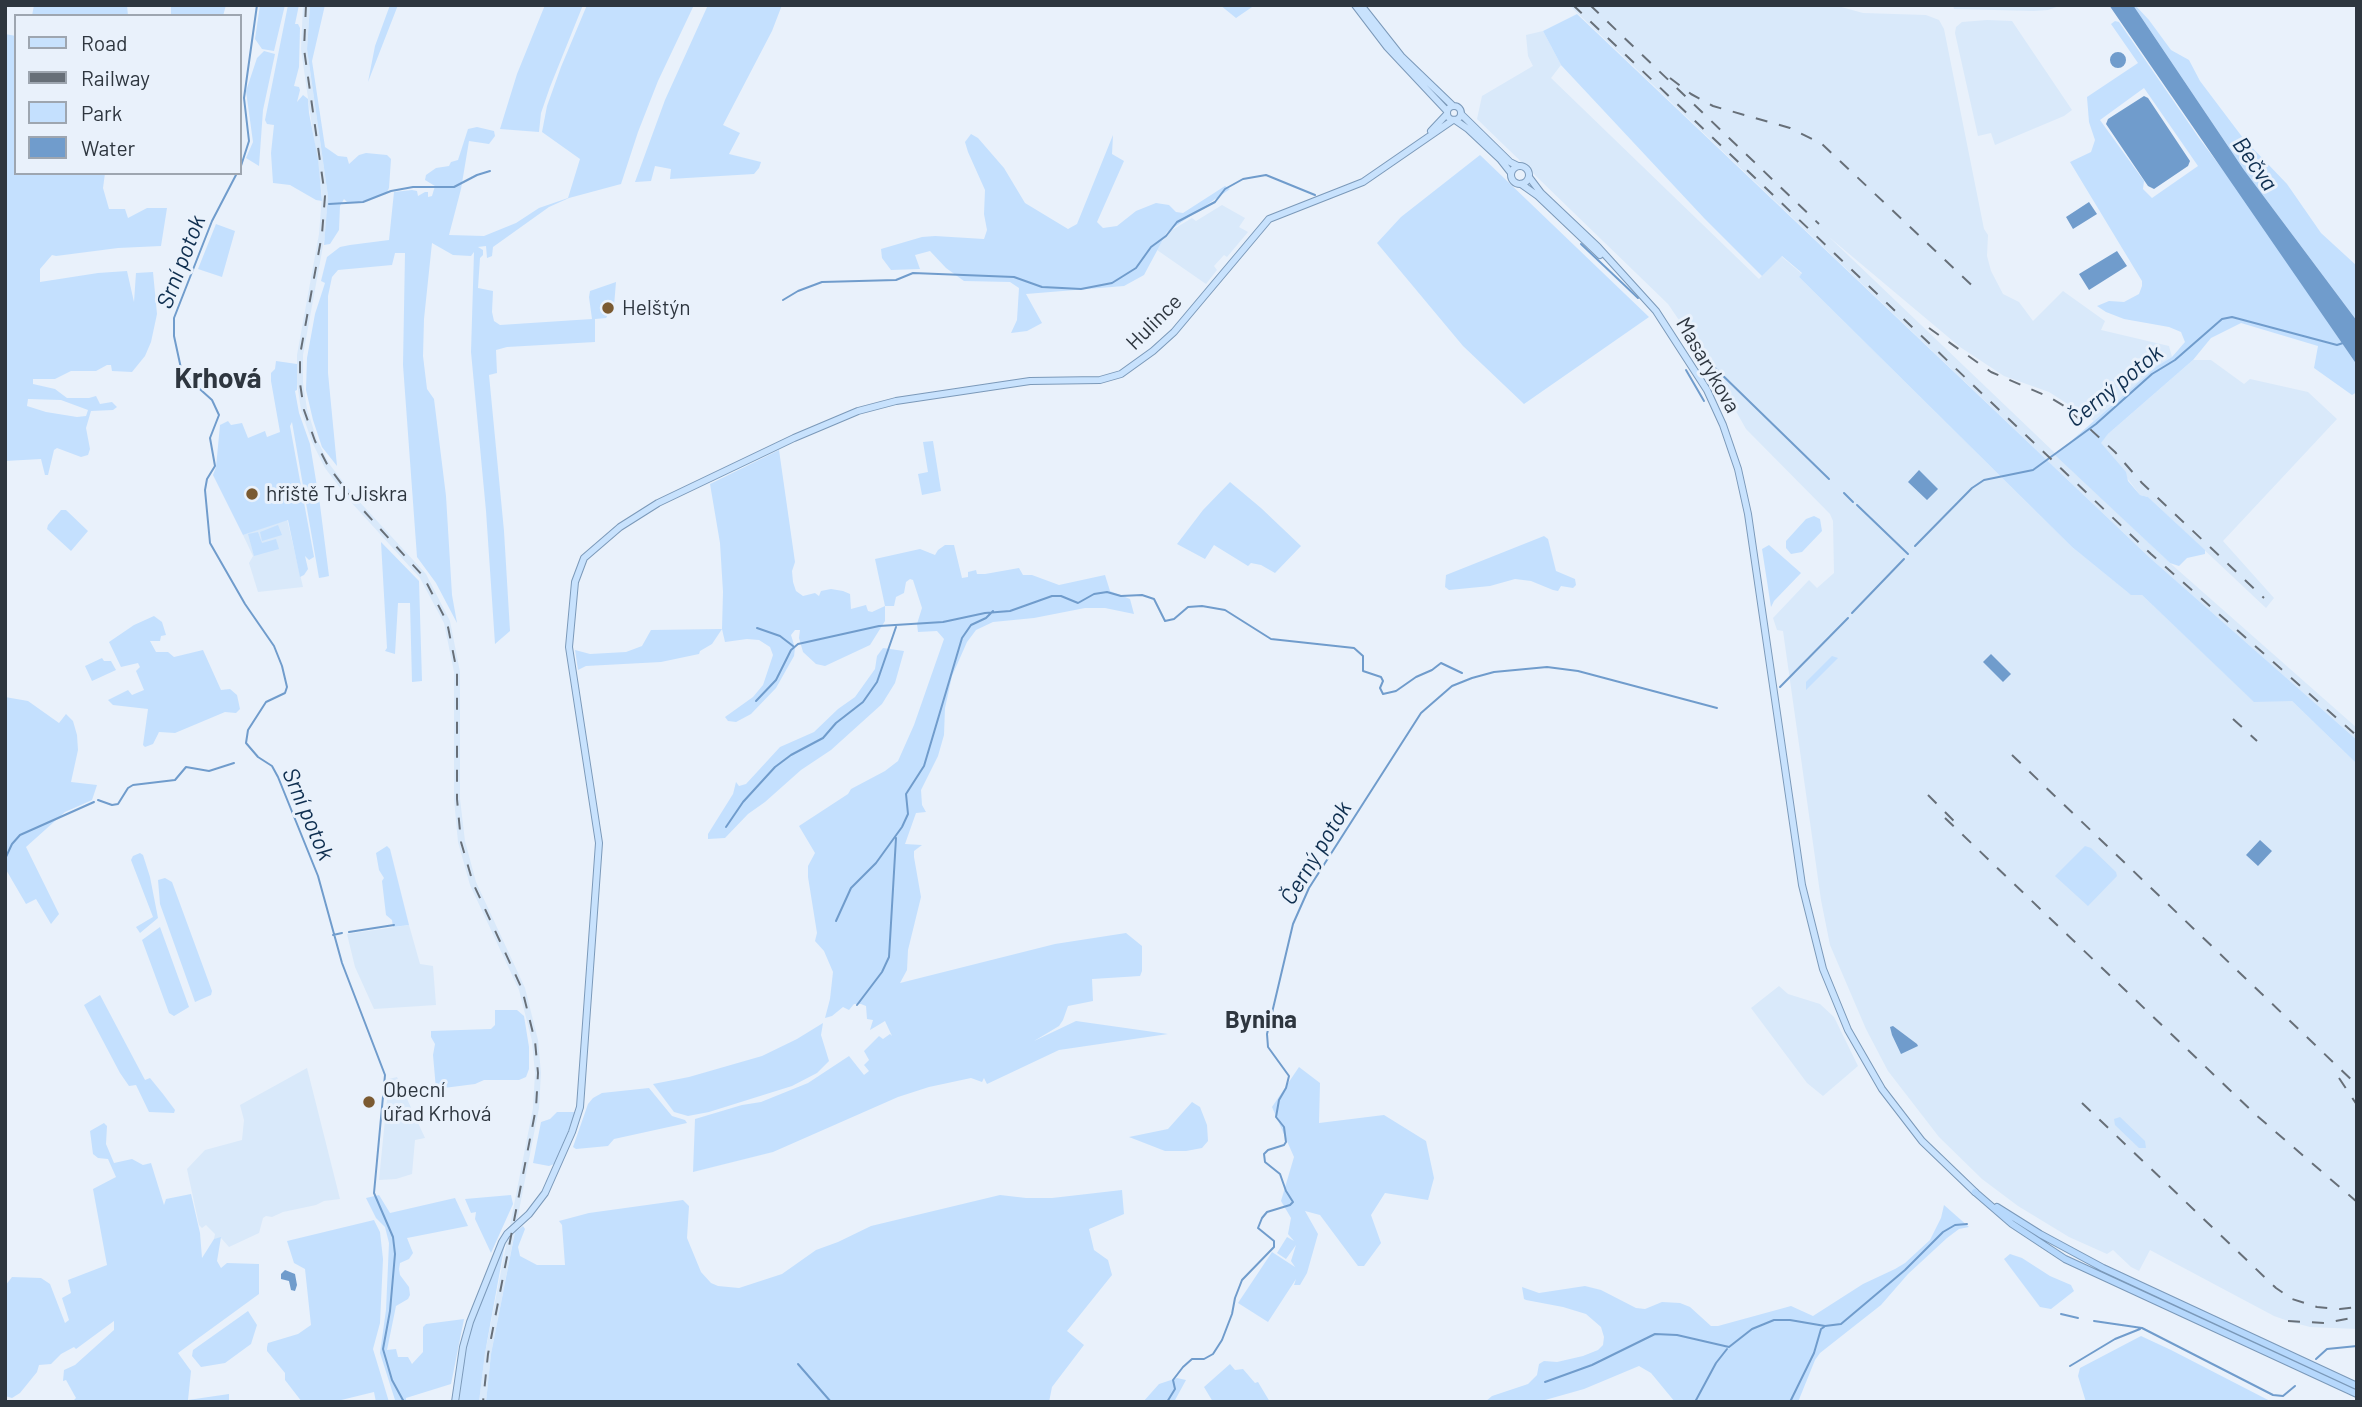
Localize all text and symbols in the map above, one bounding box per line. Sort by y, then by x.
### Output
legend [14,14,242,175]
text: Road [81,30,127,55]
text: Railway [81,65,150,90]
text: Park [81,100,122,125]
water label: Bečva [2227,132,2283,196]
text: Water [81,135,135,160]
water label: Srní potok [151,211,211,313]
street label: Hulince [1121,289,1187,355]
place label: Helštýn [622,295,691,321]
marker: Helštýn [600,300,616,316]
street label: Masarykova [1671,313,1745,417]
water label: Černý potok [2061,339,2169,433]
district label: Krhová [175,362,261,396]
place label: hřiště TJ Jiskra [266,481,407,507]
marker: hřiště TJ Jiskra [244,486,260,502]
water label: Srní potok [276,764,340,864]
water label: Černý potok [1274,796,1358,910]
district label: Bynina [1225,1006,1297,1034]
place label: Obecní úřad Krhová [383,1077,491,1127]
marker: Obecní úřad Krhová [361,1094,377,1110]

